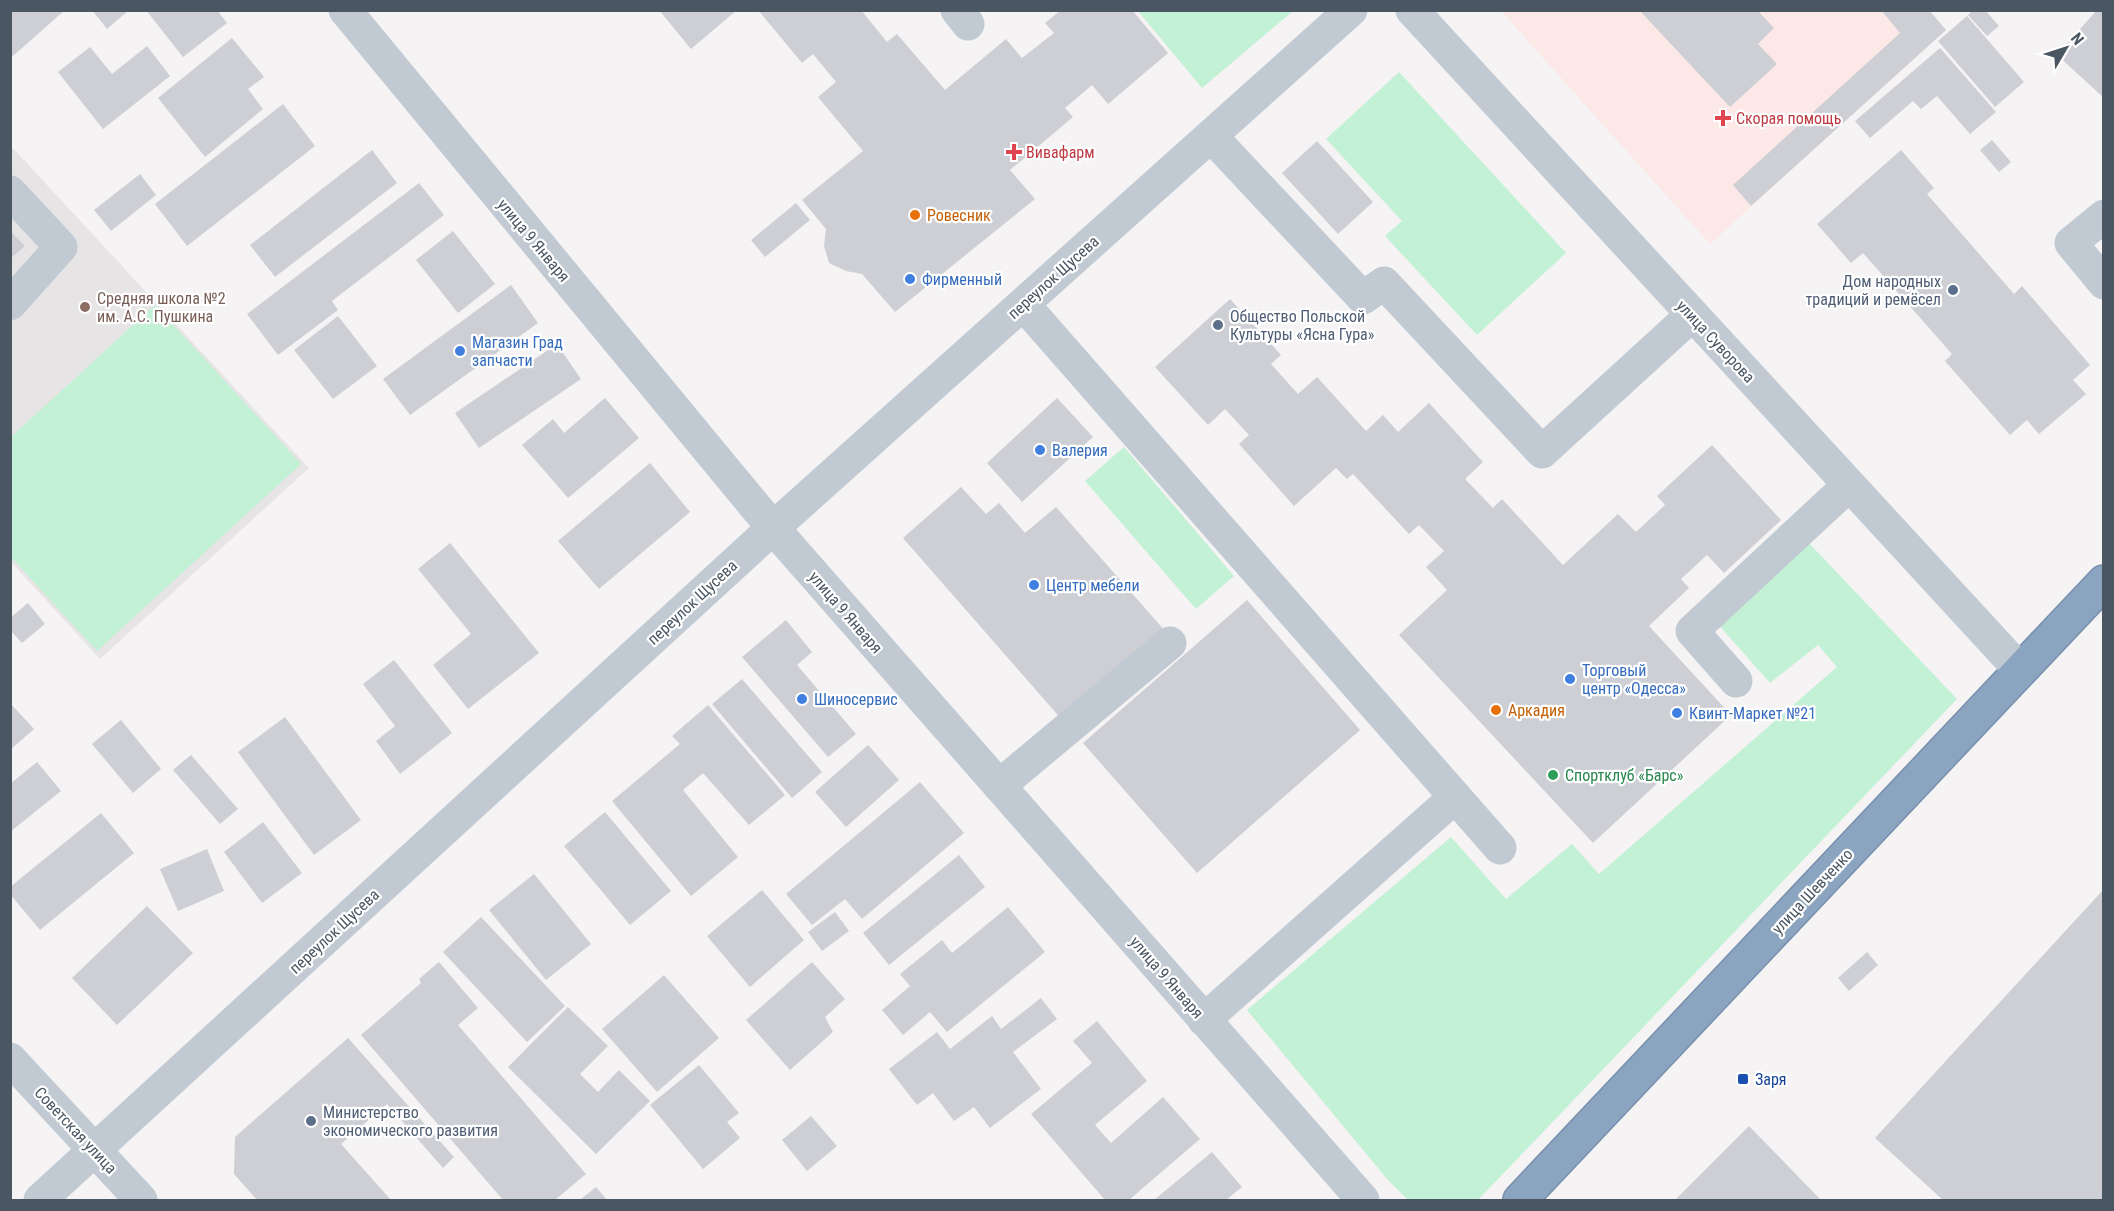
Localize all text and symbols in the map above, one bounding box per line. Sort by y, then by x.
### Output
north arrow [2036,18,2096,78]
text: N [2067,29,2088,49]
marker: Скорая помощь [1714,109,1732,127]
place label: Скорая помощь [1736,109,1841,128]
place label: Вивафарм [1026,143,1095,162]
marker: Вивафарм [1007,145,1021,159]
street label: улица 9 Января [493,195,574,286]
place label: Ровесник [927,206,991,225]
marker: Ровесник [908,208,922,222]
street label: переулок Щусева [1004,232,1103,323]
place label: Фирменный [922,270,1002,289]
marker: Фирменный [903,272,917,286]
place label: Дом народных традиций и ремёсел [1805,272,1941,309]
marker: Дом народных традиций и ремёсел [1946,283,1960,297]
place label: Средняя школа №2 им. А.С. Пушкина [97,289,226,326]
street label: улица Суворова [1673,296,1759,387]
marker: Средняя школа №2 им. А.С. Пушкина [78,300,92,314]
place label: Общество Польской Культуры «Ясна Гура» [1230,307,1375,344]
marker: Общество Польской Культуры «Ясна Гура» [1211,318,1225,332]
place label: Магазин Град запчасти [472,333,563,370]
marker: Магазин Град запчасти [453,344,467,358]
place label: Валерия [1052,441,1108,460]
marker: Валерия [1033,443,1047,457]
street label: переулок Щусева [644,556,741,649]
street label: улица 9 Января [805,567,886,657]
place label: Центр мебели [1046,576,1140,595]
marker: Центр мебели [1027,578,1041,592]
place label: Торговый центр «Одесса» [1582,661,1686,698]
marker: Торговый центр «Одесса» [1563,672,1577,686]
place label: Шиносервис [814,690,898,709]
marker: Шиносервис [795,692,809,706]
place label: Аркадия [1508,701,1565,720]
marker: Аркадия [1489,703,1503,717]
place label: Квинт-Маркет №21 [1689,704,1816,723]
marker: Квинт-Маркет №21 [1670,706,1684,720]
place label: Спортклуб «Барс» [1565,766,1684,785]
marker: Спортклуб «Барс» [1546,768,1560,782]
street label: улица Шевченко [1768,845,1857,938]
street label: переулок Щусева [286,885,383,978]
street label: улица 9 Января [1126,932,1207,1022]
place label: Заря [1755,1070,1787,1089]
marker: Заря [1736,1072,1750,1086]
street label: Советская улица [31,1083,121,1178]
place label: Министерство экономического развития [323,1103,498,1140]
marker: Министерство экономического развития [304,1114,318,1128]

